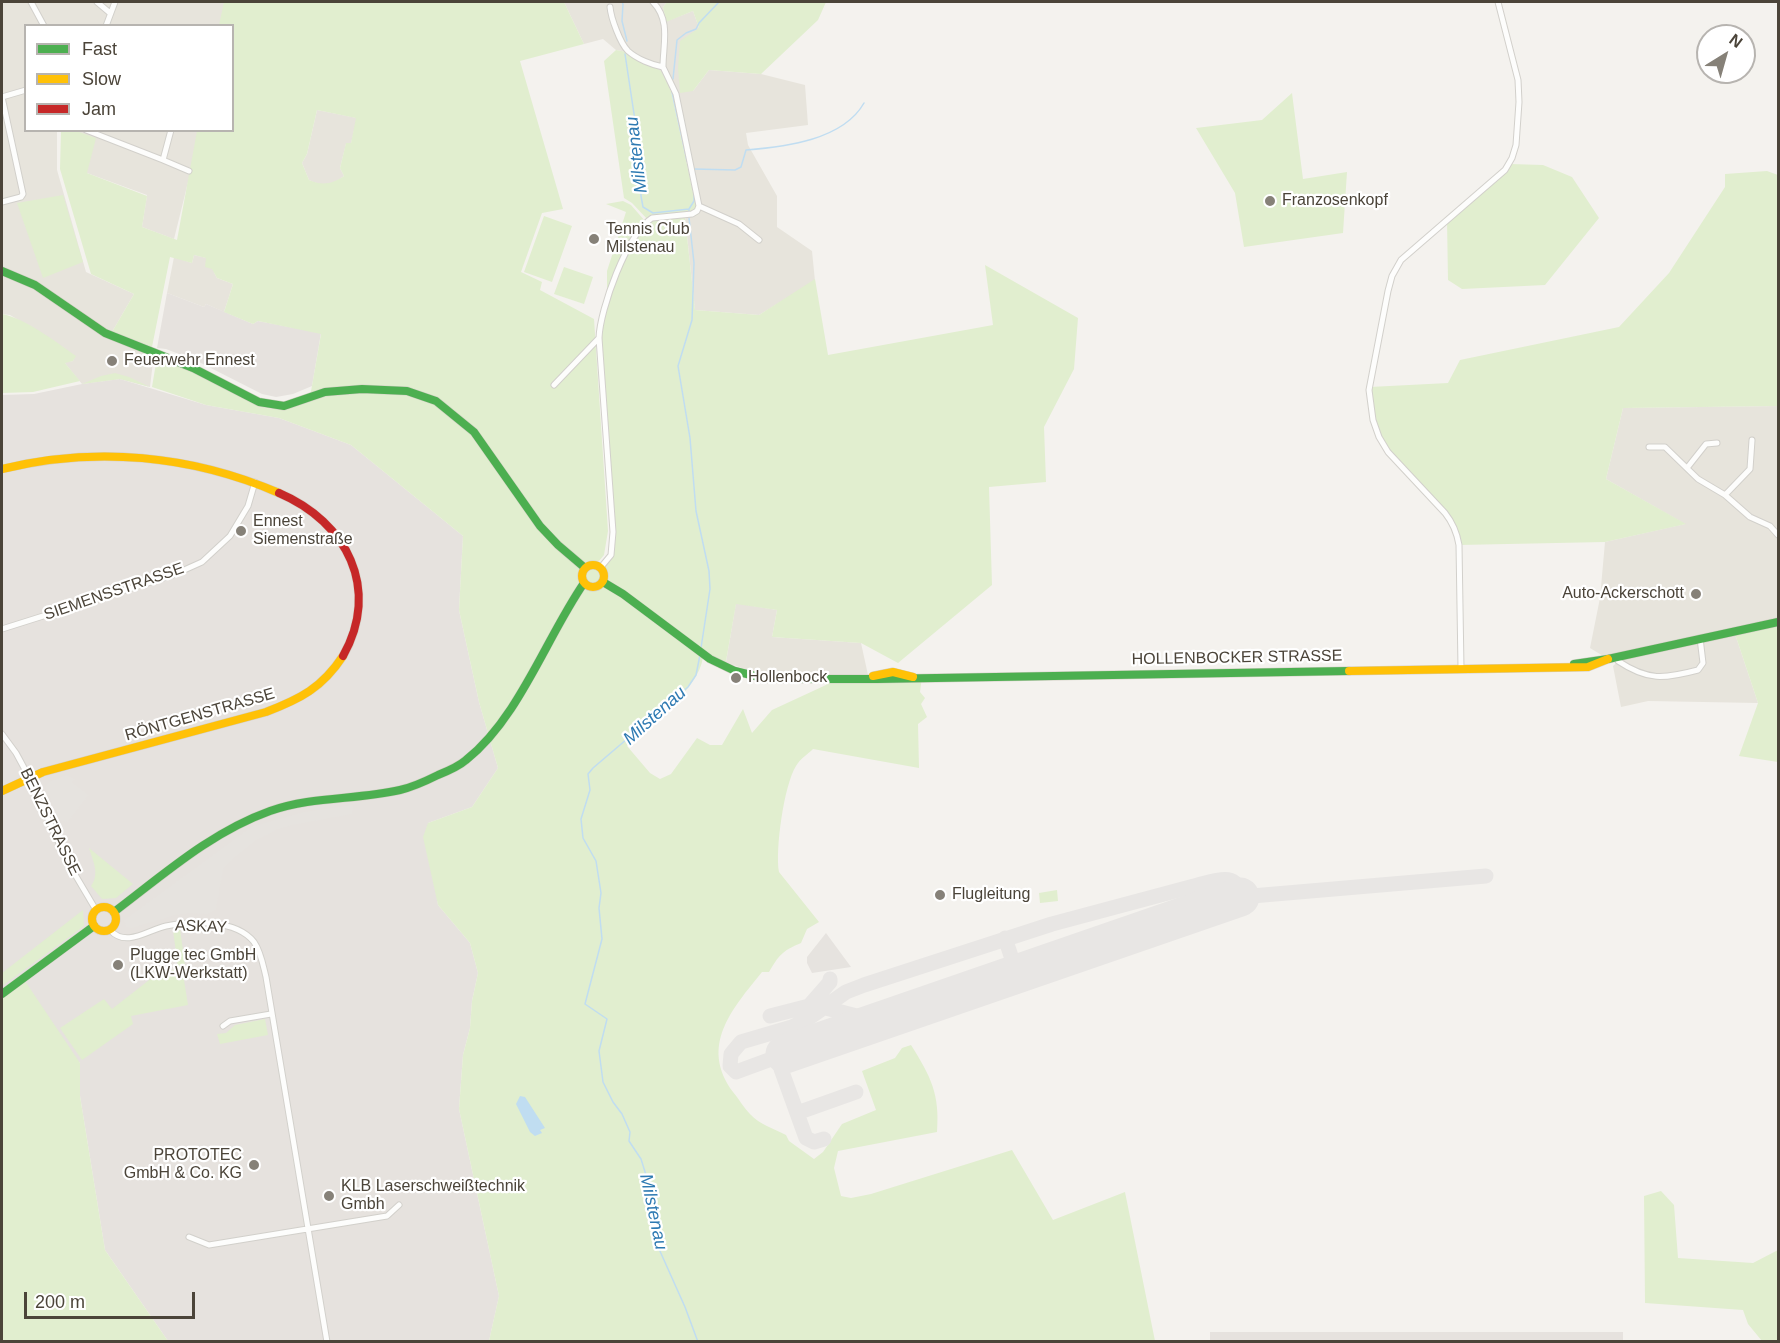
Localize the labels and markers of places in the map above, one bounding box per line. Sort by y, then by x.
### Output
place label: Franzosenkopf [1282,191,1388,211]
marker: Franzosenkopf [1263,194,1277,208]
place label: Tennis Club Milstenau [606,220,690,258]
marker: Tennis Club Milstenau [587,232,601,246]
place label: Feuerwehr Ennest [124,351,255,371]
marker: Feuerwehr Ennest [105,354,119,368]
place label: Ennest Siemenstraße [253,512,353,550]
marker: Ennest Siemenstraße [234,524,248,538]
place label: Auto-Ackerschott [1562,584,1684,604]
marker: Auto-Ackerschott [1689,587,1703,601]
place label: Hollenbock [748,668,827,688]
marker: Hollenbock [729,671,743,685]
place label: Flugleitung [952,885,1030,905]
marker: Flugleitung [933,888,947,902]
place label: Plugge tec GmbH (LKW-Werkstatt) [130,946,256,984]
marker: Plugge tec GmbH (LKW-Werkstatt) [111,958,125,972]
place label: PROTOTEC GmbH & Co. KG [124,1146,242,1184]
marker: PROTOTEC GmbH & Co. KG [247,1158,261,1172]
place label: KLB Laserschweißtechnik Gmbh [341,1177,525,1215]
marker: KLB Laserschweißtechnik Gmbh [322,1189,336,1203]

